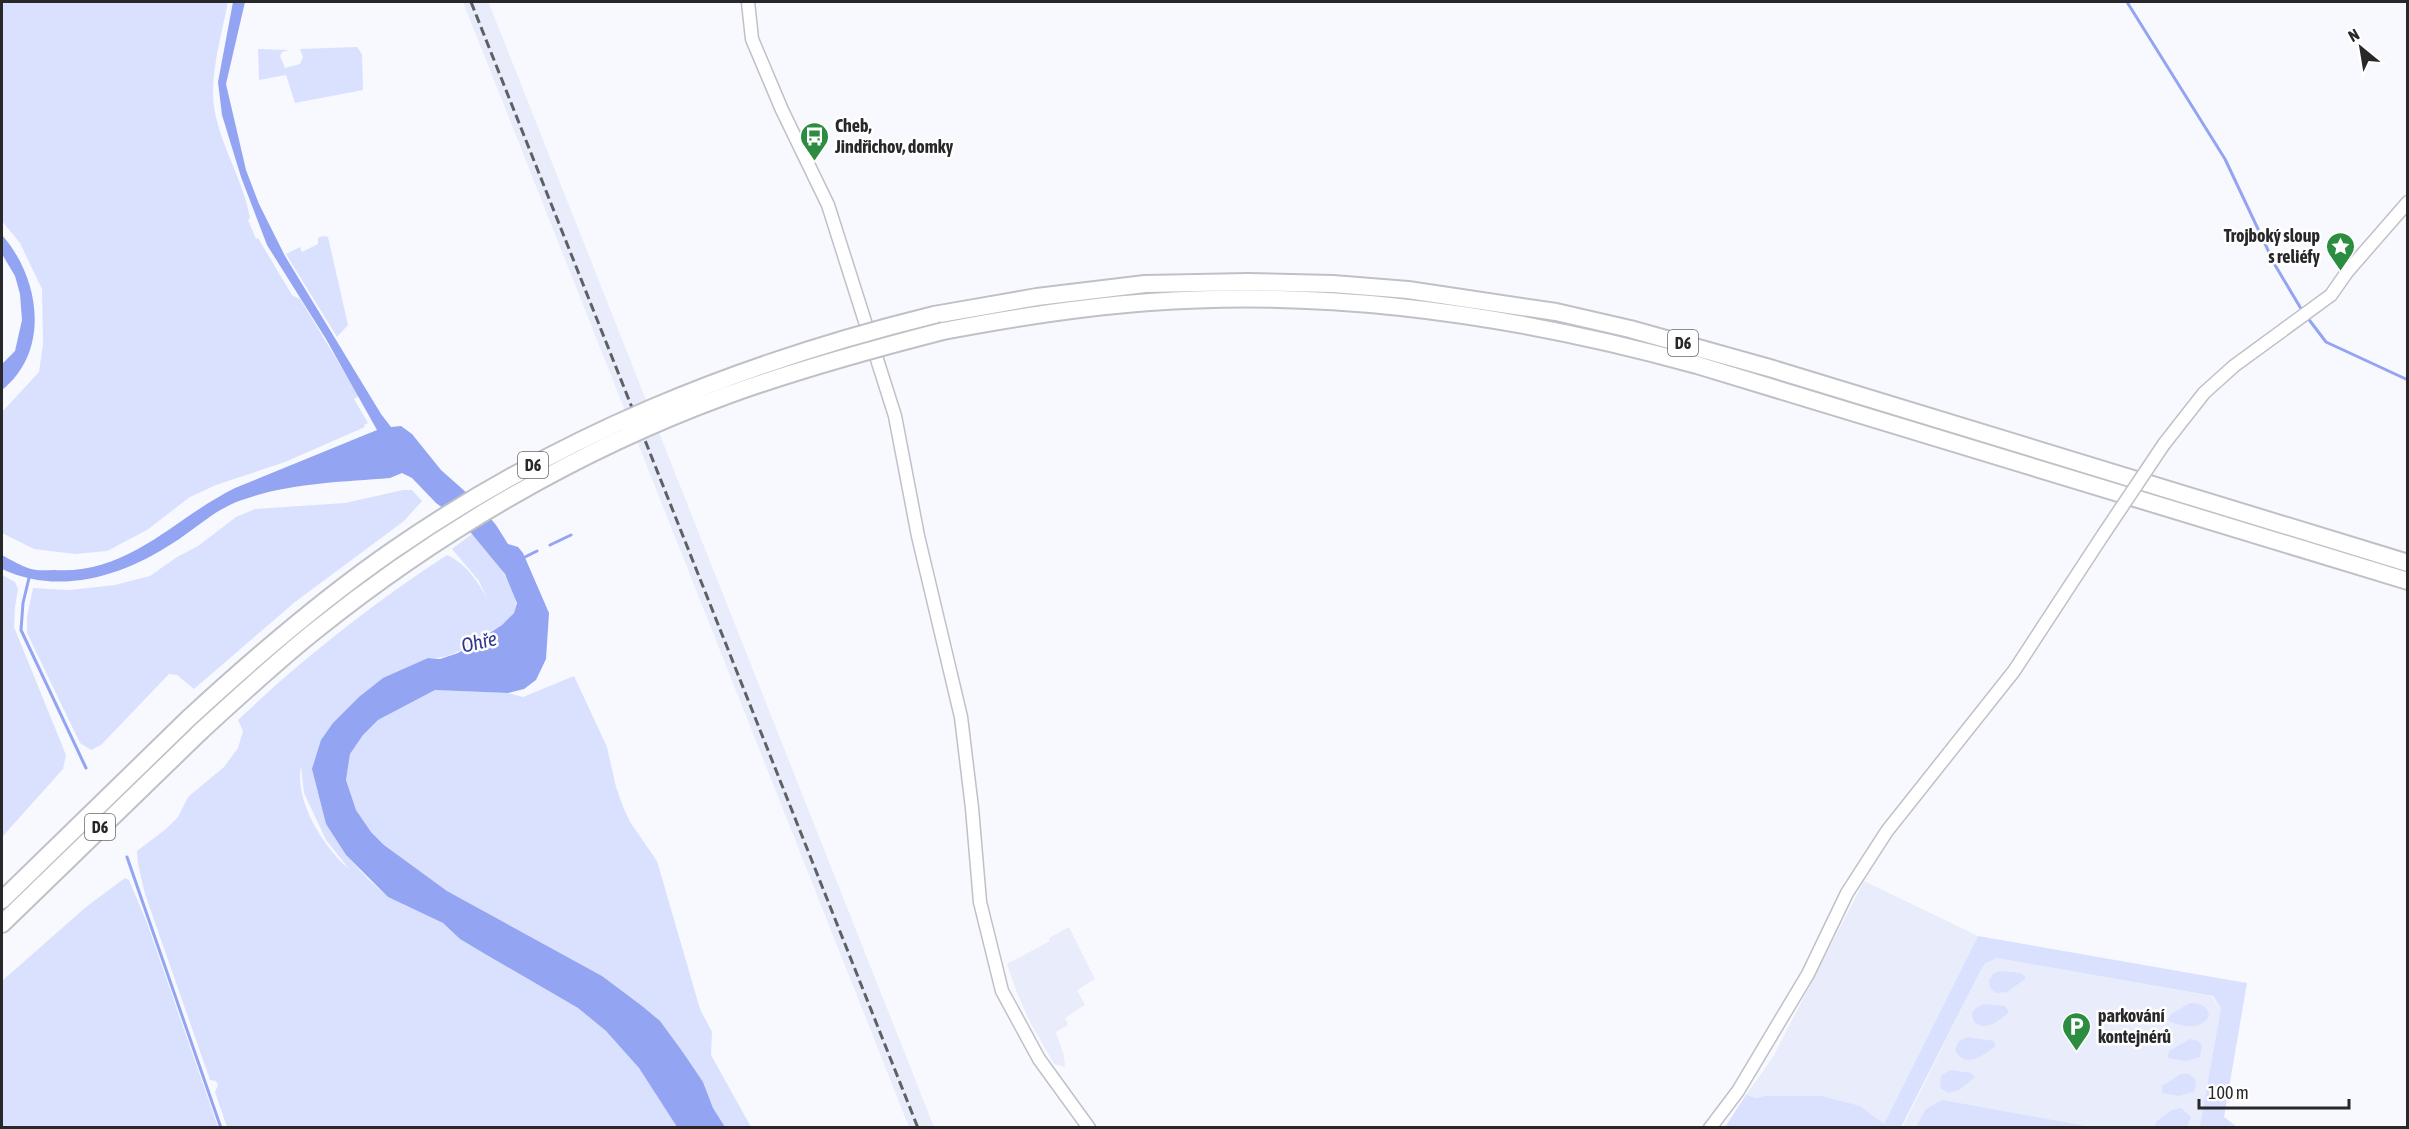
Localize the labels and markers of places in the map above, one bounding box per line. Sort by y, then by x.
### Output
place label: Cheb, Jindřichov, domky [834,115,954,157]
bus stop icon: Cheb, Jindřichov, domky [798,120,830,162]
place label: Trojboký sloup s reliéfy [2224,225,2321,267]
place icon: Trojboký sloup s reliéfy [2325,230,2357,272]
place label: parkování kontejnérů [2098,1005,2171,1047]
parking icon: parkování kontejnérů [2061,1010,2093,1052]

